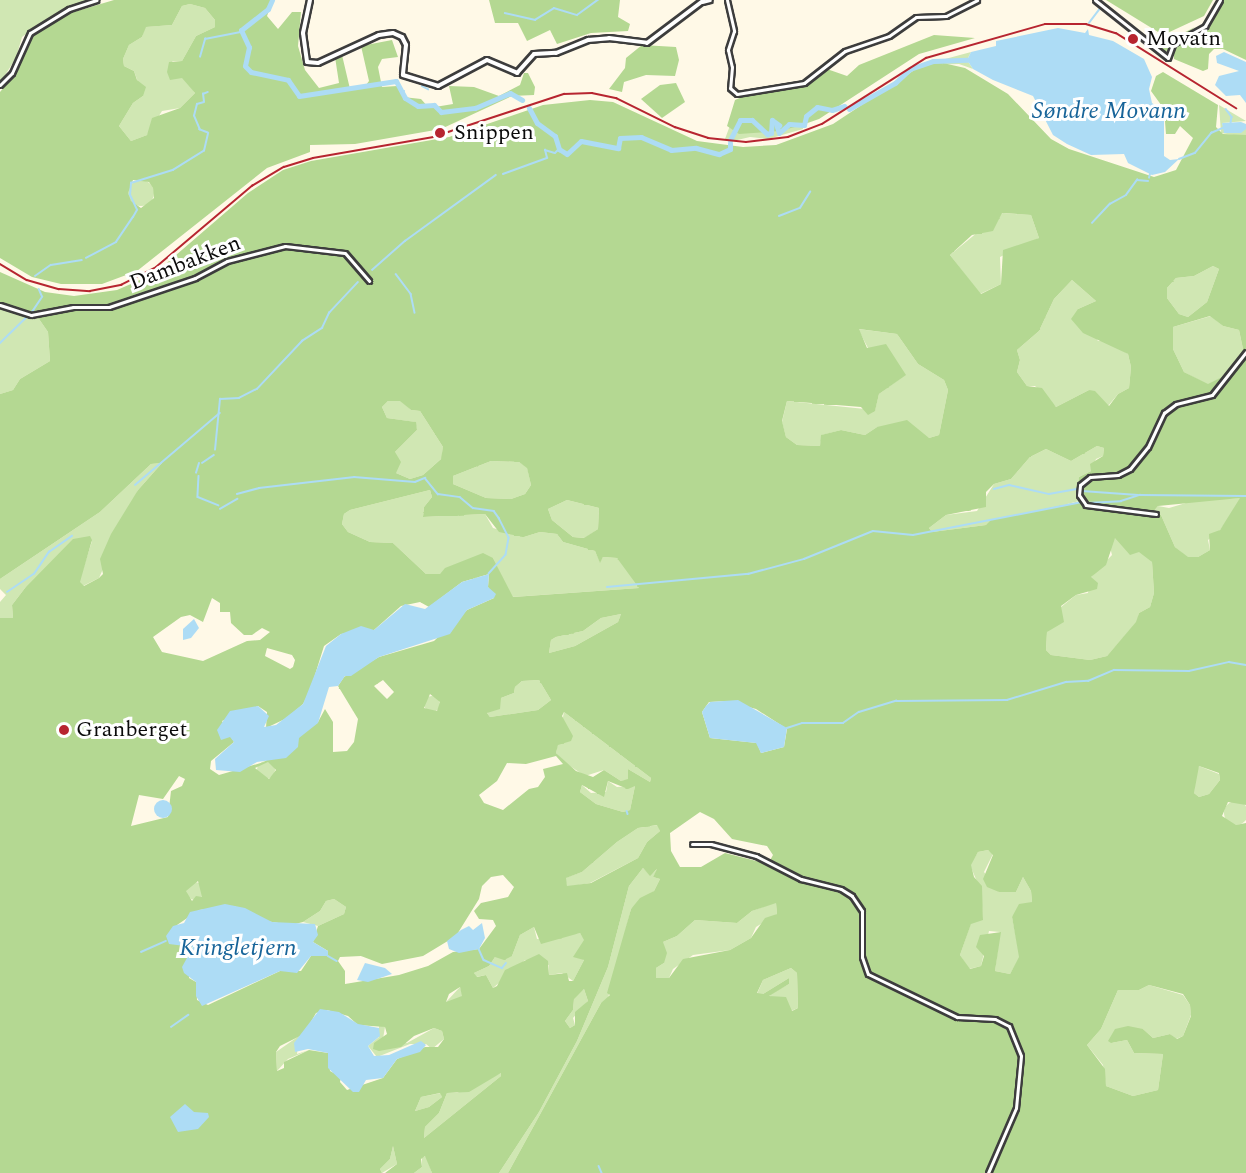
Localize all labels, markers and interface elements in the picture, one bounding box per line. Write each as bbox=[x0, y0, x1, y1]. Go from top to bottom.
place label: Movatn bbox=[1146, 26, 1221, 52]
marker: Movatn bbox=[1124, 30, 1142, 48]
water label: Søndre Movann bbox=[1032, 98, 1186, 126]
place label: Snippen bbox=[454, 120, 534, 146]
marker: Snippen bbox=[431, 124, 449, 142]
street label: Dambakken bbox=[126, 230, 244, 296]
place label: Granberget bbox=[76, 717, 187, 743]
marker: Granberget bbox=[57, 723, 71, 737]
water label: Kringletjern bbox=[179, 935, 297, 963]

